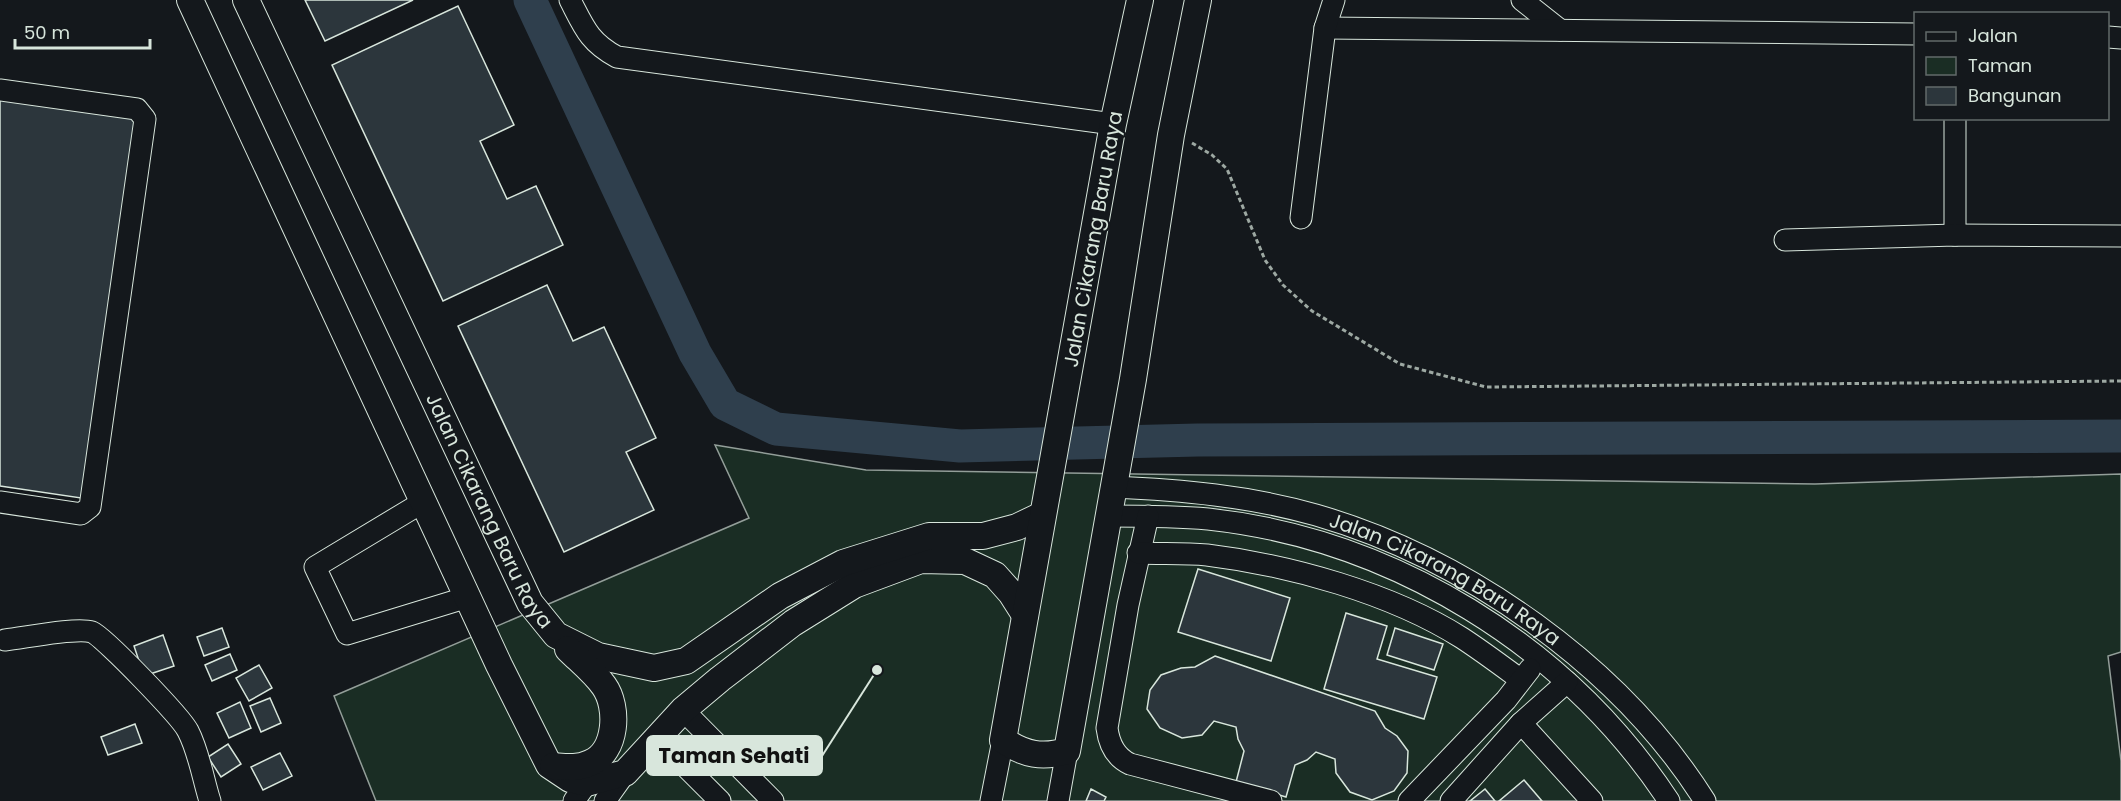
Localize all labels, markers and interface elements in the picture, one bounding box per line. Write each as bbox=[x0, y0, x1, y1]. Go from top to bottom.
scale bar bbox=[15, 12, 150, 50]
legend bbox=[1914, 12, 2109, 120]
text: 50 m bbox=[24, 20, 70, 45]
text: Jalan bbox=[1968, 23, 2018, 48]
text: Taman bbox=[1968, 53, 2032, 78]
text: Bangunan bbox=[1968, 83, 2062, 108]
street label: Jalan Cikarang Baru Raya bbox=[1057, 109, 1129, 369]
street label: Jalan Cikarang Baru Raya bbox=[419, 389, 559, 635]
street label: Jalan Cikarang Baru Raya bbox=[1326, 506, 1567, 652]
callout: Taman Sehati bbox=[647, 736, 822, 775]
text: Taman Sehati bbox=[659, 741, 809, 770]

